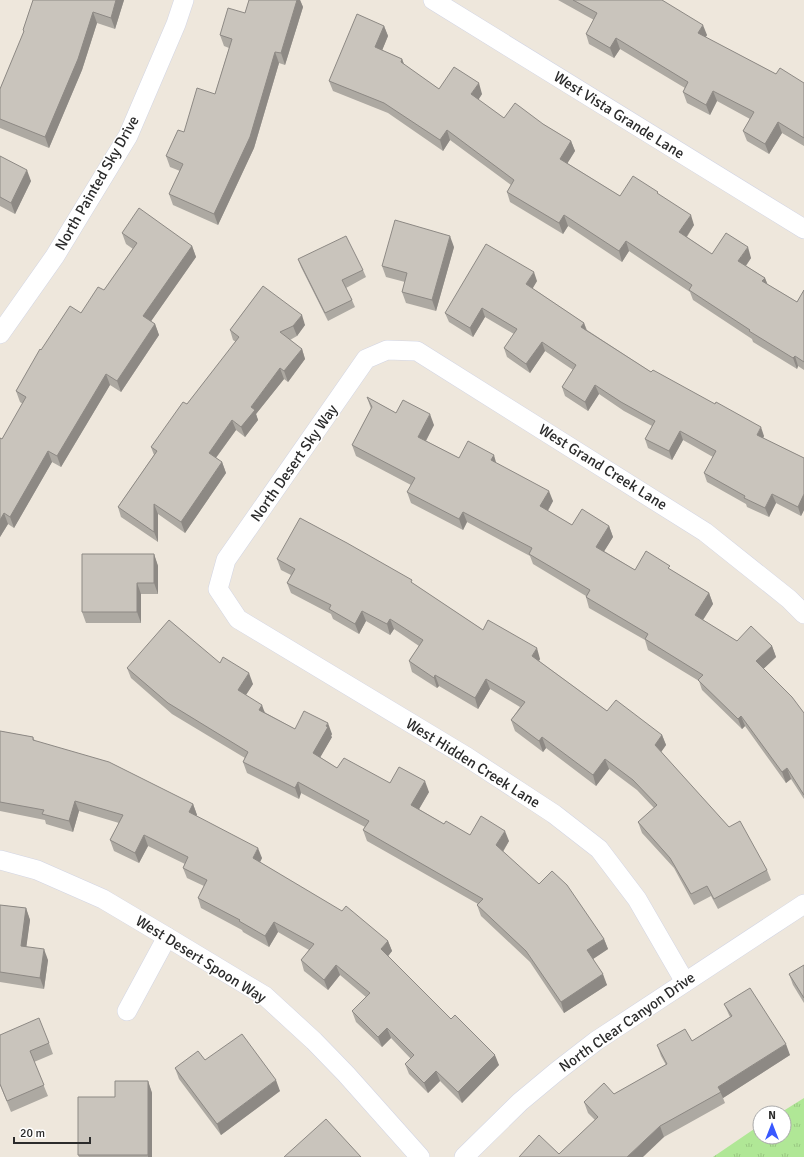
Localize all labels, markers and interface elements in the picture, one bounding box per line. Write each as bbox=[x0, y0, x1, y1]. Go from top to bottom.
street label: West Vista Grande Lane bbox=[550, 67, 688, 163]
street label: North Painted Sky Drive bbox=[51, 113, 143, 253]
street label: North Desert Sky Way bbox=[247, 401, 341, 525]
street label: West Grand Creek Lane bbox=[535, 420, 671, 514]
street label: West Hidden Creek Lane bbox=[403, 714, 543, 812]
street label: West Desert Spoon Way bbox=[132, 912, 270, 1006]
street label: North Clear Canyon Drive bbox=[556, 968, 698, 1076]
north arrow bbox=[752, 1105, 792, 1145]
text: N bbox=[768, 1109, 776, 1122]
scale bar bbox=[14, 1119, 90, 1145]
text: 20 m bbox=[20, 1126, 45, 1141]

